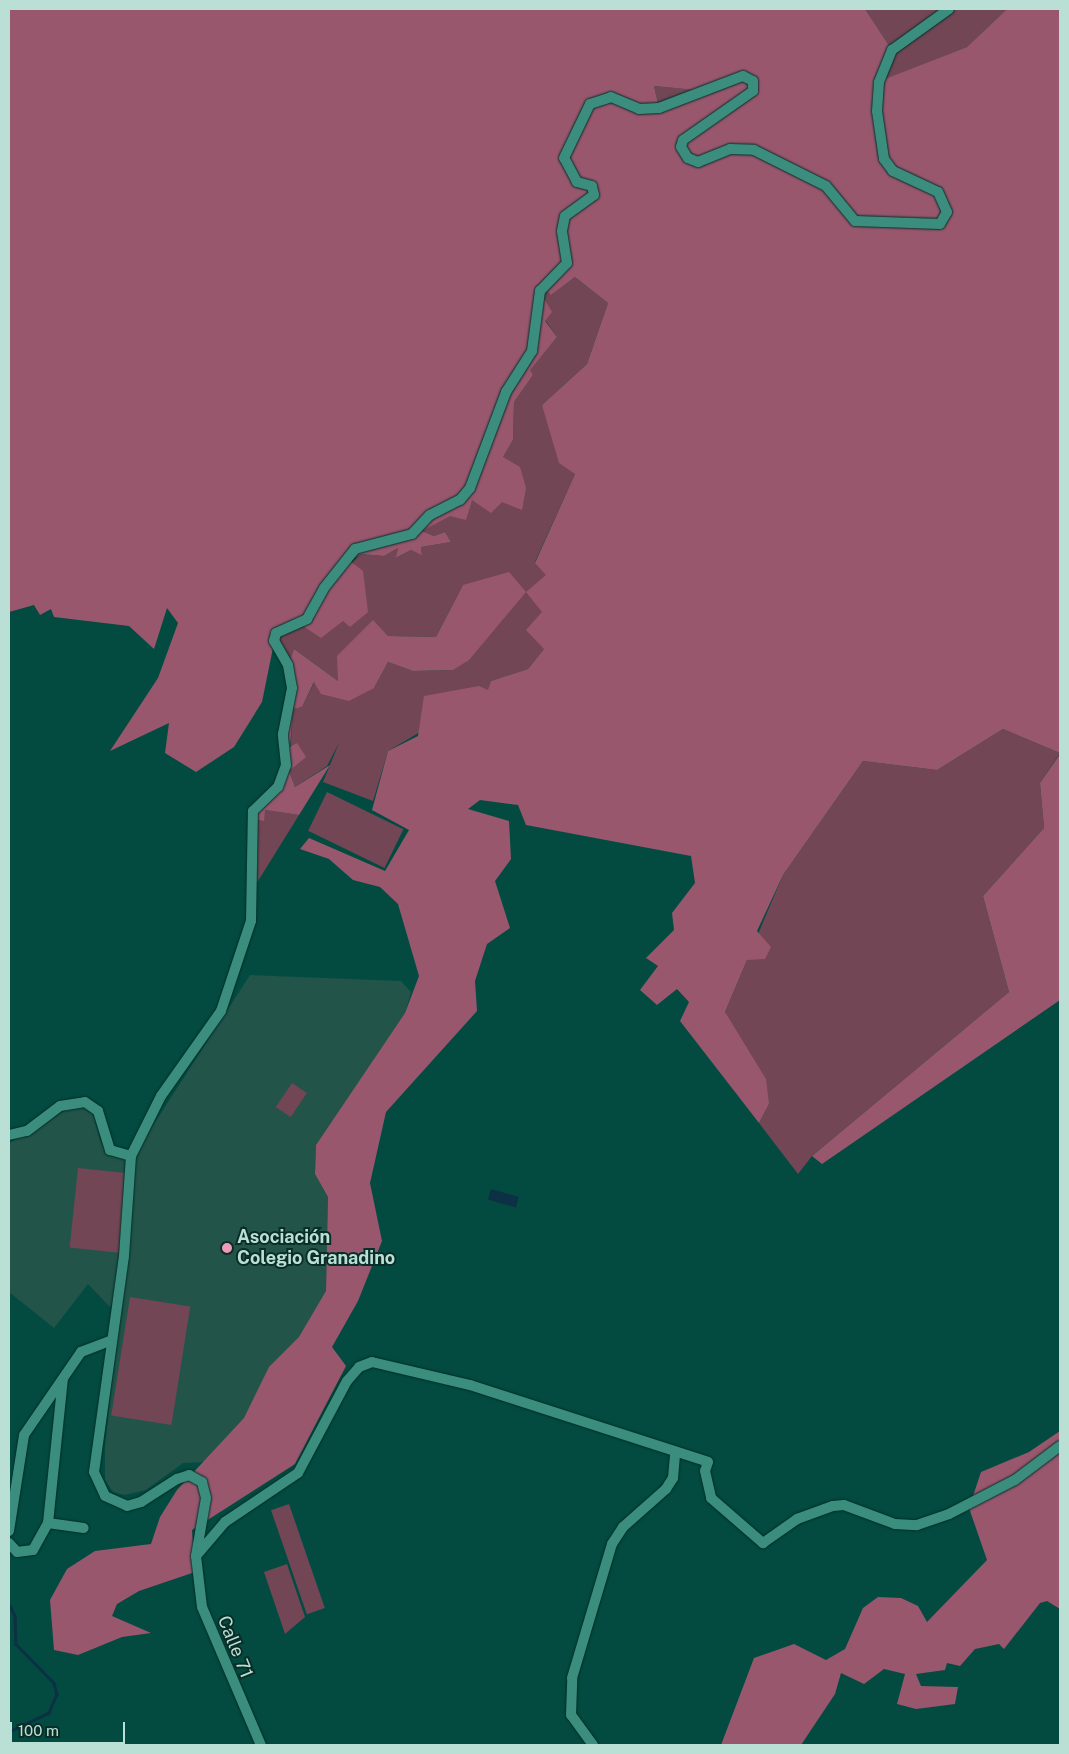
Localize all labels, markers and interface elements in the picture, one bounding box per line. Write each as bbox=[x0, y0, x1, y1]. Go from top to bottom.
place label: Asociación Colegio Granadino bbox=[237, 1227, 395, 1270]
marker: Asociación Colegio Granadino bbox=[221, 1242, 233, 1254]
street label: Calle 71 bbox=[213, 1613, 257, 1681]
scale bar bbox=[12, 1712, 128, 1744]
text: 100 m bbox=[18, 1722, 59, 1739]

